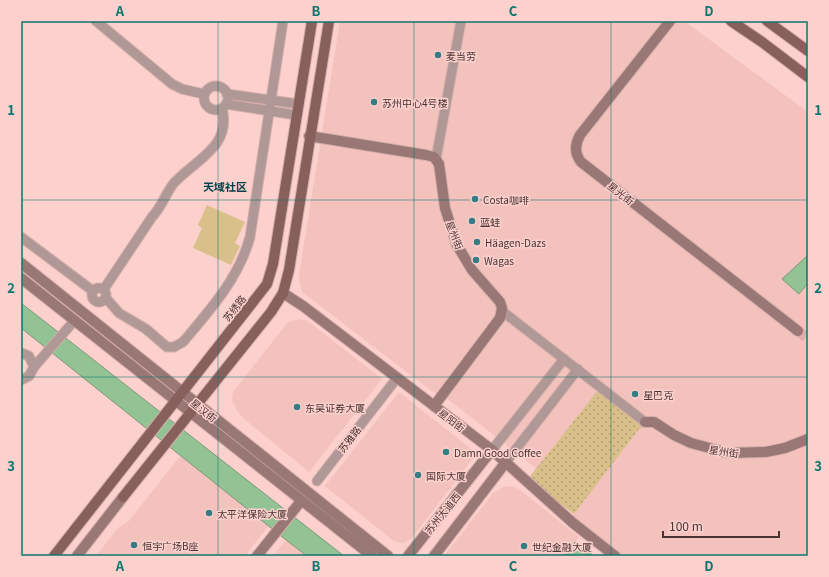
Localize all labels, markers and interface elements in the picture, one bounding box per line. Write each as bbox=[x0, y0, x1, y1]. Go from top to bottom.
text: A bbox=[115, 1, 125, 20]
text: B bbox=[312, 1, 321, 20]
text: C bbox=[509, 1, 518, 20]
text: D bbox=[704, 1, 714, 20]
place label: 麦当劳 bbox=[446, 48, 476, 63]
marker: 麦当劳 bbox=[433, 50, 443, 60]
place label: 苏州中心4号楼 bbox=[382, 95, 448, 110]
marker: 苏州中心4号楼 bbox=[369, 97, 379, 107]
text: 1 bbox=[7, 100, 15, 119]
text: 1 bbox=[814, 100, 822, 119]
district label: 天域社区 bbox=[203, 178, 247, 194]
street label: 星光街 bbox=[605, 178, 637, 208]
place label: Costa咖啡 bbox=[483, 192, 529, 207]
marker: Costa咖啡 bbox=[470, 194, 480, 204]
place label: 蓝蛙 bbox=[480, 214, 500, 229]
marker: 蓝蛙 bbox=[467, 216, 477, 226]
street label: 星州街 bbox=[442, 218, 468, 252]
place label: Häagen-Dazs bbox=[485, 235, 546, 250]
marker: Häagen-Dazs bbox=[472, 237, 482, 247]
place label: Wagas bbox=[484, 253, 514, 268]
marker: Wagas bbox=[471, 255, 481, 265]
text: 2 bbox=[7, 278, 15, 297]
text: 2 bbox=[814, 278, 822, 297]
street label: 苏绣路 bbox=[219, 292, 249, 324]
place label: 星巴克 bbox=[643, 387, 673, 402]
marker: 星巴克 bbox=[630, 389, 640, 399]
street label: 星汉街 bbox=[188, 395, 220, 425]
place label: 东吴证券大厦 bbox=[305, 400, 365, 415]
marker: 东吴证券大厦 bbox=[292, 402, 302, 412]
street label: 星阳街 bbox=[436, 405, 468, 435]
street label: 苏雅路 bbox=[334, 423, 364, 455]
street label: 星州街 bbox=[708, 441, 740, 461]
place label: Damn Good Coffee bbox=[454, 445, 542, 460]
marker: Damn Good Coffee bbox=[441, 447, 451, 457]
text: 3 bbox=[7, 456, 15, 475]
text: 3 bbox=[814, 456, 822, 475]
place label: 国际大厦 bbox=[426, 468, 466, 483]
marker: 国际大厦 bbox=[413, 470, 423, 480]
street label: 苏州大道西 bbox=[420, 489, 464, 537]
place label: 太平洋保险大厦 bbox=[217, 506, 287, 521]
marker: 太平洋保险大厦 bbox=[204, 508, 214, 518]
scale bar bbox=[663, 513, 779, 539]
text: 100 m bbox=[669, 517, 703, 534]
place label: 恒宇广场B座 bbox=[142, 538, 199, 553]
place label: 世纪金融大厦 bbox=[532, 539, 592, 554]
marker: 恒宇广场B座 bbox=[129, 540, 139, 550]
marker: 世纪金融大厦 bbox=[519, 541, 529, 551]
text: A bbox=[115, 556, 125, 575]
text: B bbox=[312, 556, 321, 575]
text: C bbox=[509, 556, 518, 575]
text: D bbox=[704, 556, 714, 575]

